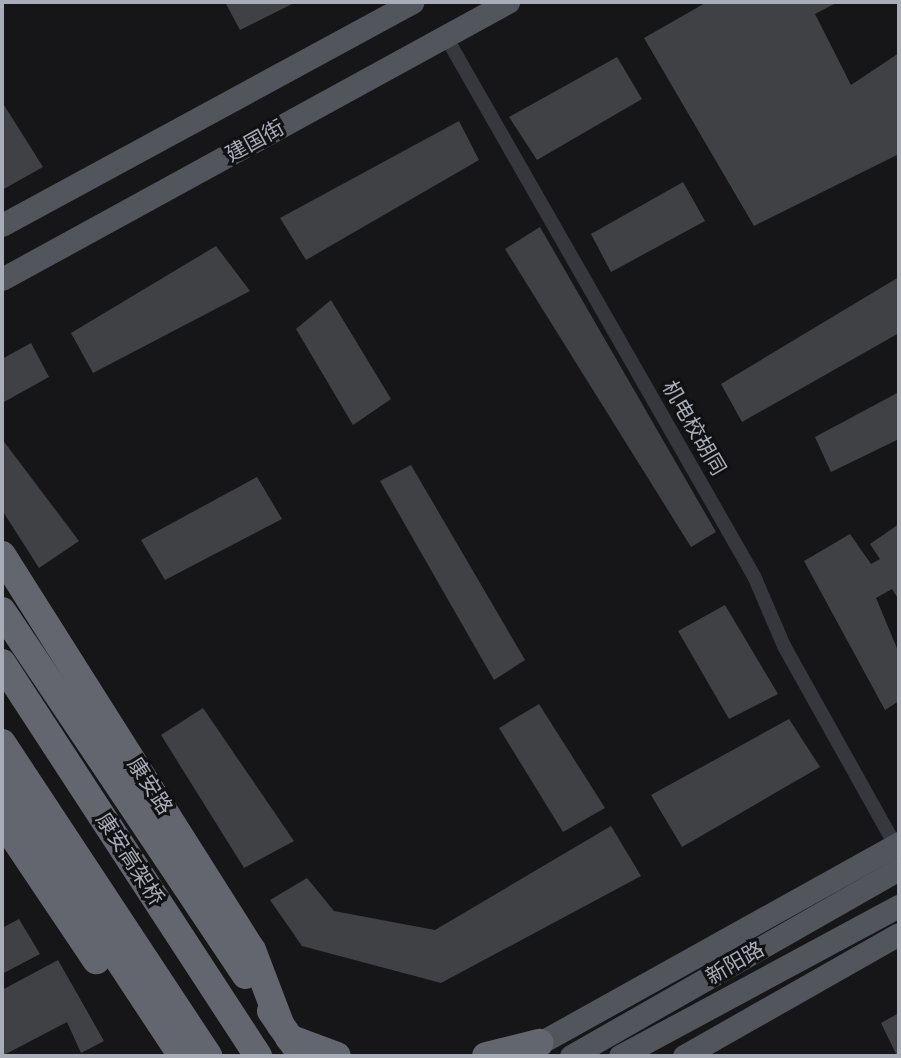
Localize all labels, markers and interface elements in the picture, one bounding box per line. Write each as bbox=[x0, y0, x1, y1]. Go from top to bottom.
street label: 建国街 bbox=[221, 115, 289, 167]
street label: 机电校胡同 bbox=[657, 376, 731, 480]
street label: 康安路 bbox=[122, 753, 178, 819]
street label: 康安高架桥 bbox=[91, 808, 169, 910]
street label: 新阳路 bbox=[701, 936, 769, 990]

